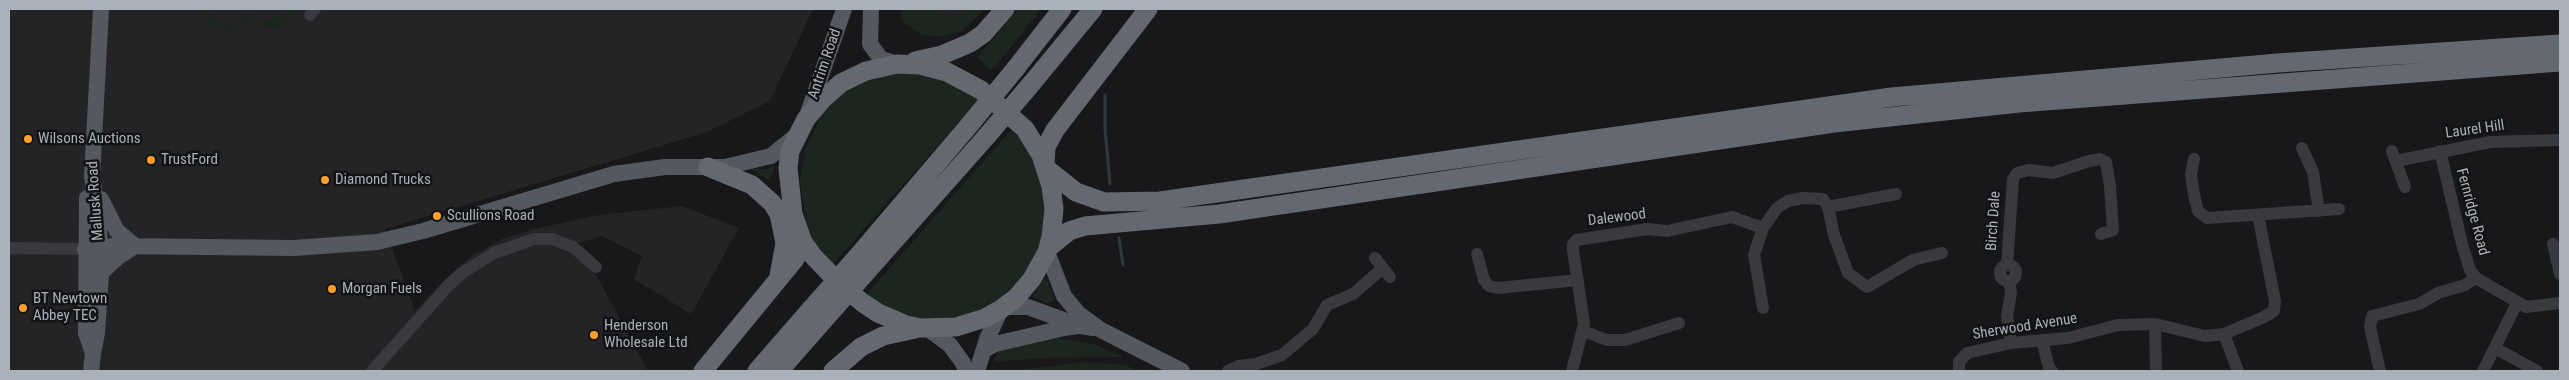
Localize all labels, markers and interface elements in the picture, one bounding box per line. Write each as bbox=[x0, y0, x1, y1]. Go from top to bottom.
street label: Antrim Road bbox=[805, 26, 845, 102]
street label: Laurel Hill bbox=[2444, 117, 2506, 143]
place label: Wilsons Auctions bbox=[38, 130, 140, 148]
marker: Wilsons Auctions bbox=[22, 133, 34, 145]
place label: TrustFord bbox=[161, 151, 218, 169]
marker: TrustFord bbox=[145, 154, 157, 166]
street label: Mallusk Road bbox=[84, 161, 108, 241]
street label: Fernridge Road bbox=[2452, 167, 2492, 257]
place label: Diamond Trucks bbox=[335, 171, 431, 189]
marker: Diamond Trucks bbox=[319, 174, 331, 186]
street label: Birch Dale bbox=[1983, 190, 2005, 252]
street label: Dalewood bbox=[1587, 206, 1647, 230]
place label: Scullions Road bbox=[447, 207, 534, 225]
marker: Scullions Road bbox=[431, 210, 443, 222]
place label: Morgan Fuels bbox=[342, 280, 422, 298]
marker: Morgan Fuels bbox=[326, 283, 338, 295]
place label: BT Newtown Abbey TEC bbox=[33, 290, 107, 325]
marker: BT Newtown Abbey TEC bbox=[17, 302, 29, 314]
street label: Sherwood Avenue bbox=[1971, 310, 2079, 344]
place label: Henderson Wholesale Ltd bbox=[604, 317, 688, 352]
marker: Henderson Wholesale Ltd bbox=[588, 329, 600, 341]

